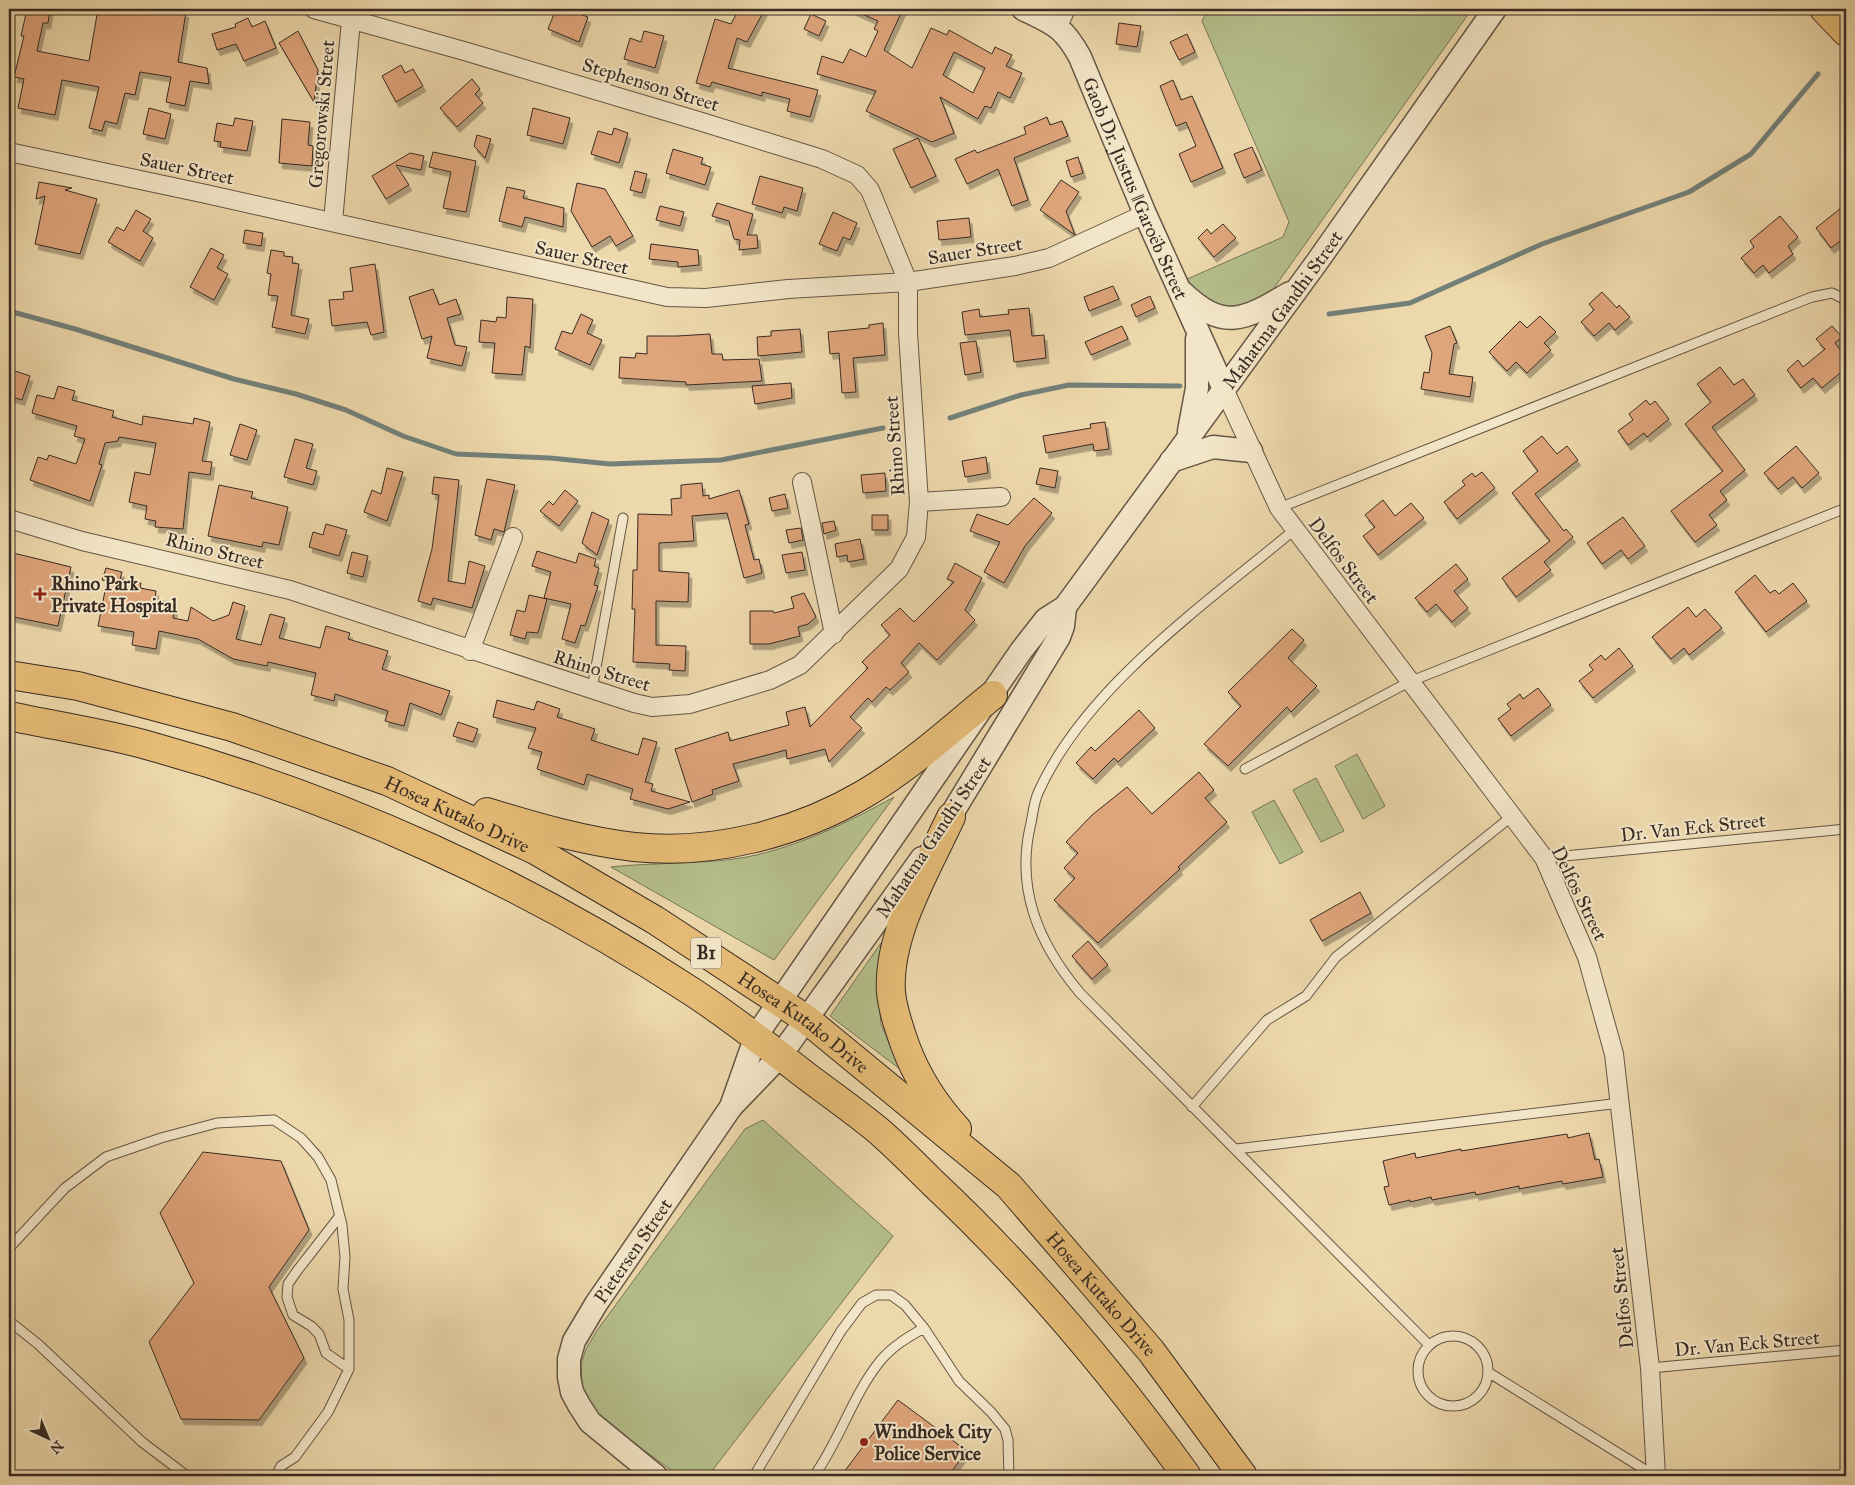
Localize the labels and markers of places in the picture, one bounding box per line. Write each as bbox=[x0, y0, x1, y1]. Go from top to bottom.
place label: Rhino Park Private Hospital bbox=[51, 572, 178, 618]
marker: Rhino Park Private Hospital bbox=[33, 587, 47, 601]
place label: Windhoek City Police Service bbox=[874, 1420, 993, 1465]
marker: Windhoek City Police Service bbox=[858, 1436, 870, 1448]

